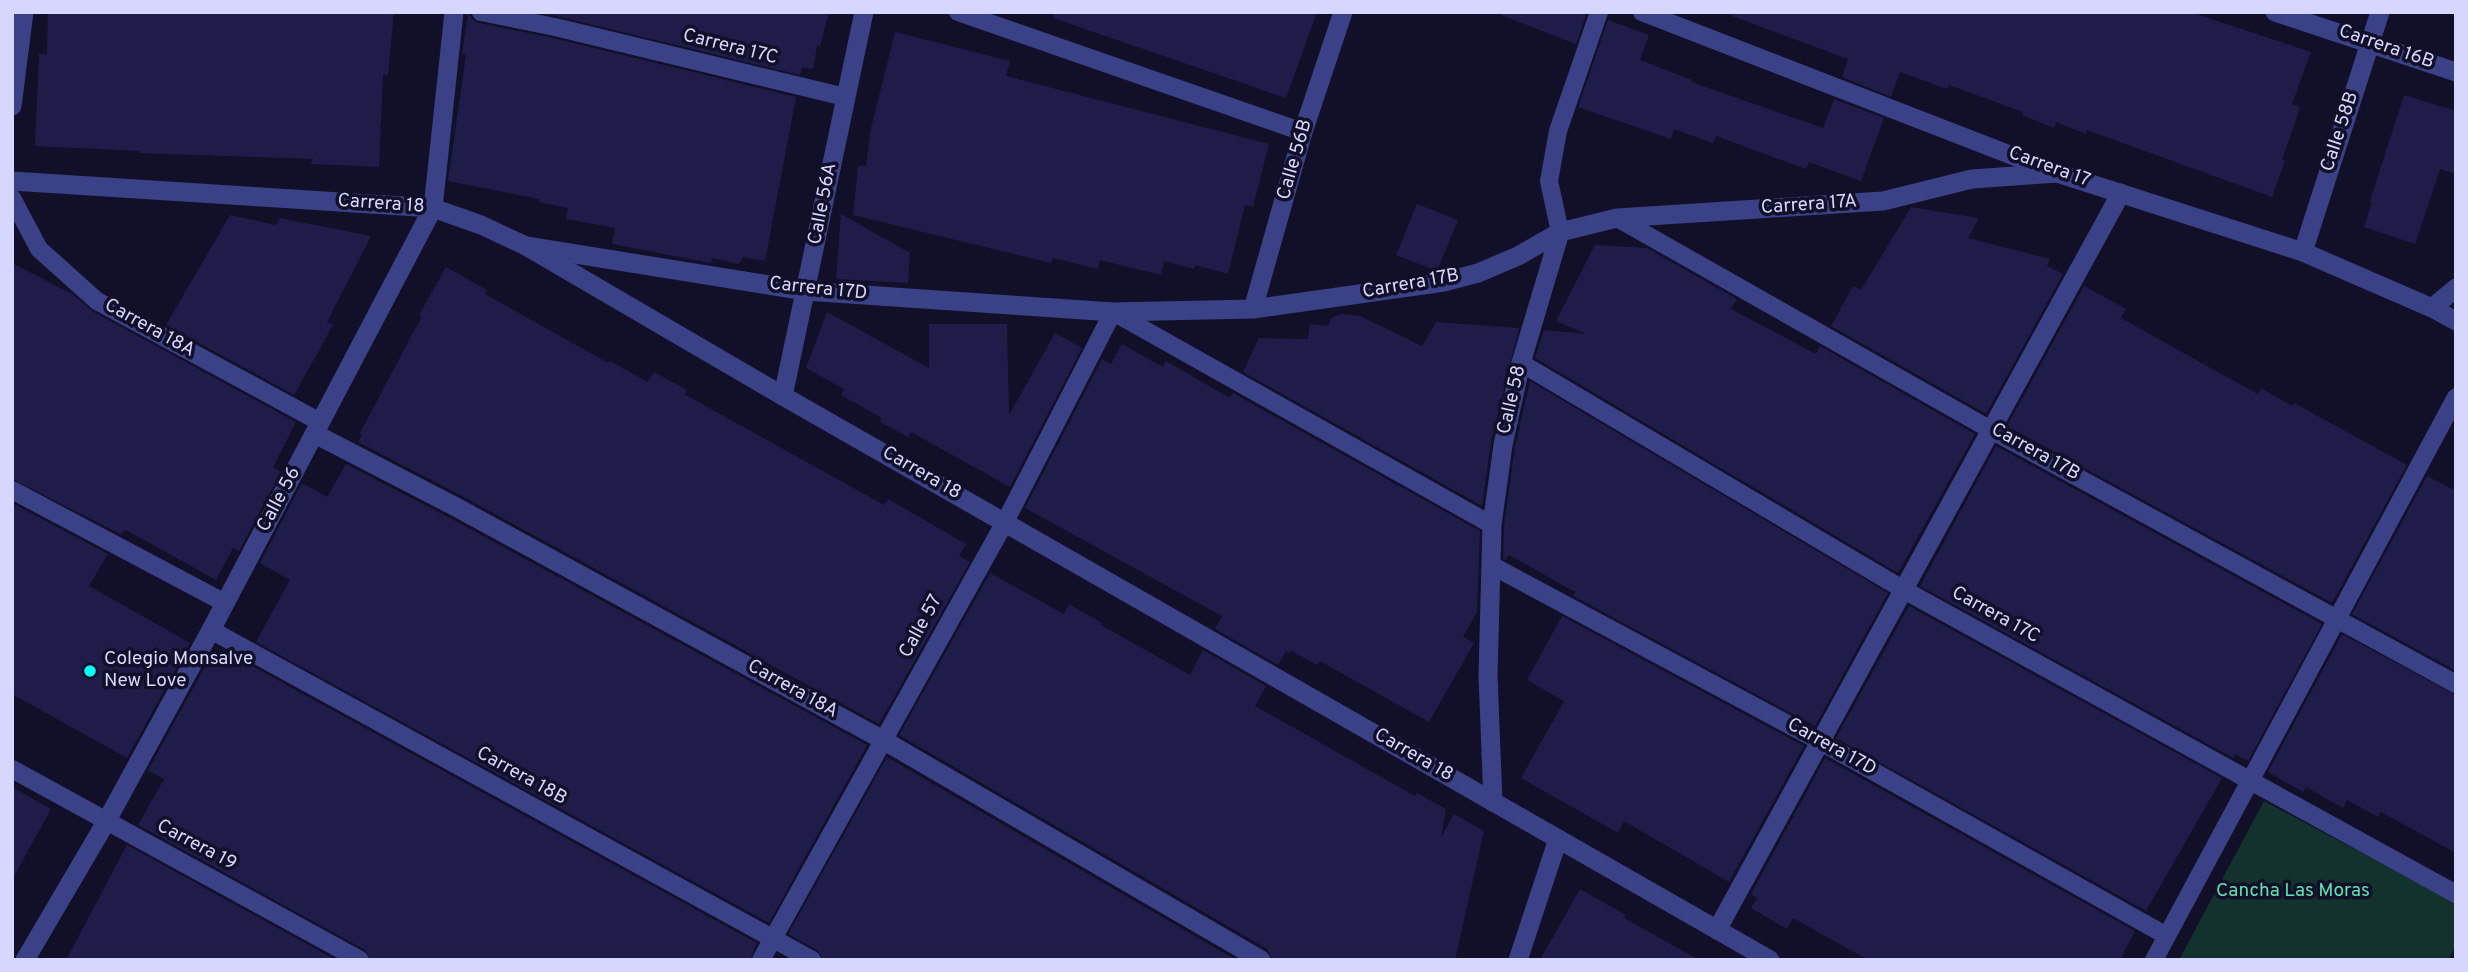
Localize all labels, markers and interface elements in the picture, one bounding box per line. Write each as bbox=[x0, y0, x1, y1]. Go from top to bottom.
street label: Carrera 16B bbox=[2335, 21, 2437, 75]
street label: Carrera 17C bbox=[680, 25, 780, 71]
street label: Calle 58B bbox=[2317, 89, 2365, 175]
street label: Calle 56B bbox=[1274, 117, 1318, 203]
street label: Carrera 17 bbox=[2005, 143, 2093, 193]
street label: Calle 56A bbox=[805, 161, 843, 247]
street label: Carrera 18 bbox=[337, 191, 425, 219]
street label: Carrera 17A bbox=[1760, 191, 1858, 221]
street label: Carrera 17B bbox=[1361, 265, 1461, 305]
street label: Carrera 17D bbox=[768, 274, 868, 306]
street label: Carrera 18A bbox=[100, 295, 198, 363]
street label: Calle 58 bbox=[1494, 363, 1532, 437]
street label: Carrera 17B bbox=[1987, 419, 2083, 487]
street label: Carrera 18 bbox=[877, 442, 965, 506]
street label: Calle 56 bbox=[253, 464, 307, 536]
street label: Carrera 17C bbox=[1947, 582, 2043, 650]
street label: Calle 57 bbox=[895, 592, 949, 662]
place label: Colegio Monsalve New Love bbox=[104, 649, 253, 693]
street label: Carrera 18A bbox=[743, 656, 841, 724]
marker: Colegio Monsalve New Love bbox=[82, 663, 98, 679]
street label: Carrera 17D bbox=[1782, 714, 1880, 782]
street label: Carrera 18 bbox=[1369, 724, 1457, 788]
street label: Carrera 18B bbox=[472, 743, 570, 811]
street label: Carrera 19 bbox=[152, 815, 240, 877]
park label: Cancha Las Moras bbox=[2216, 881, 2370, 903]

